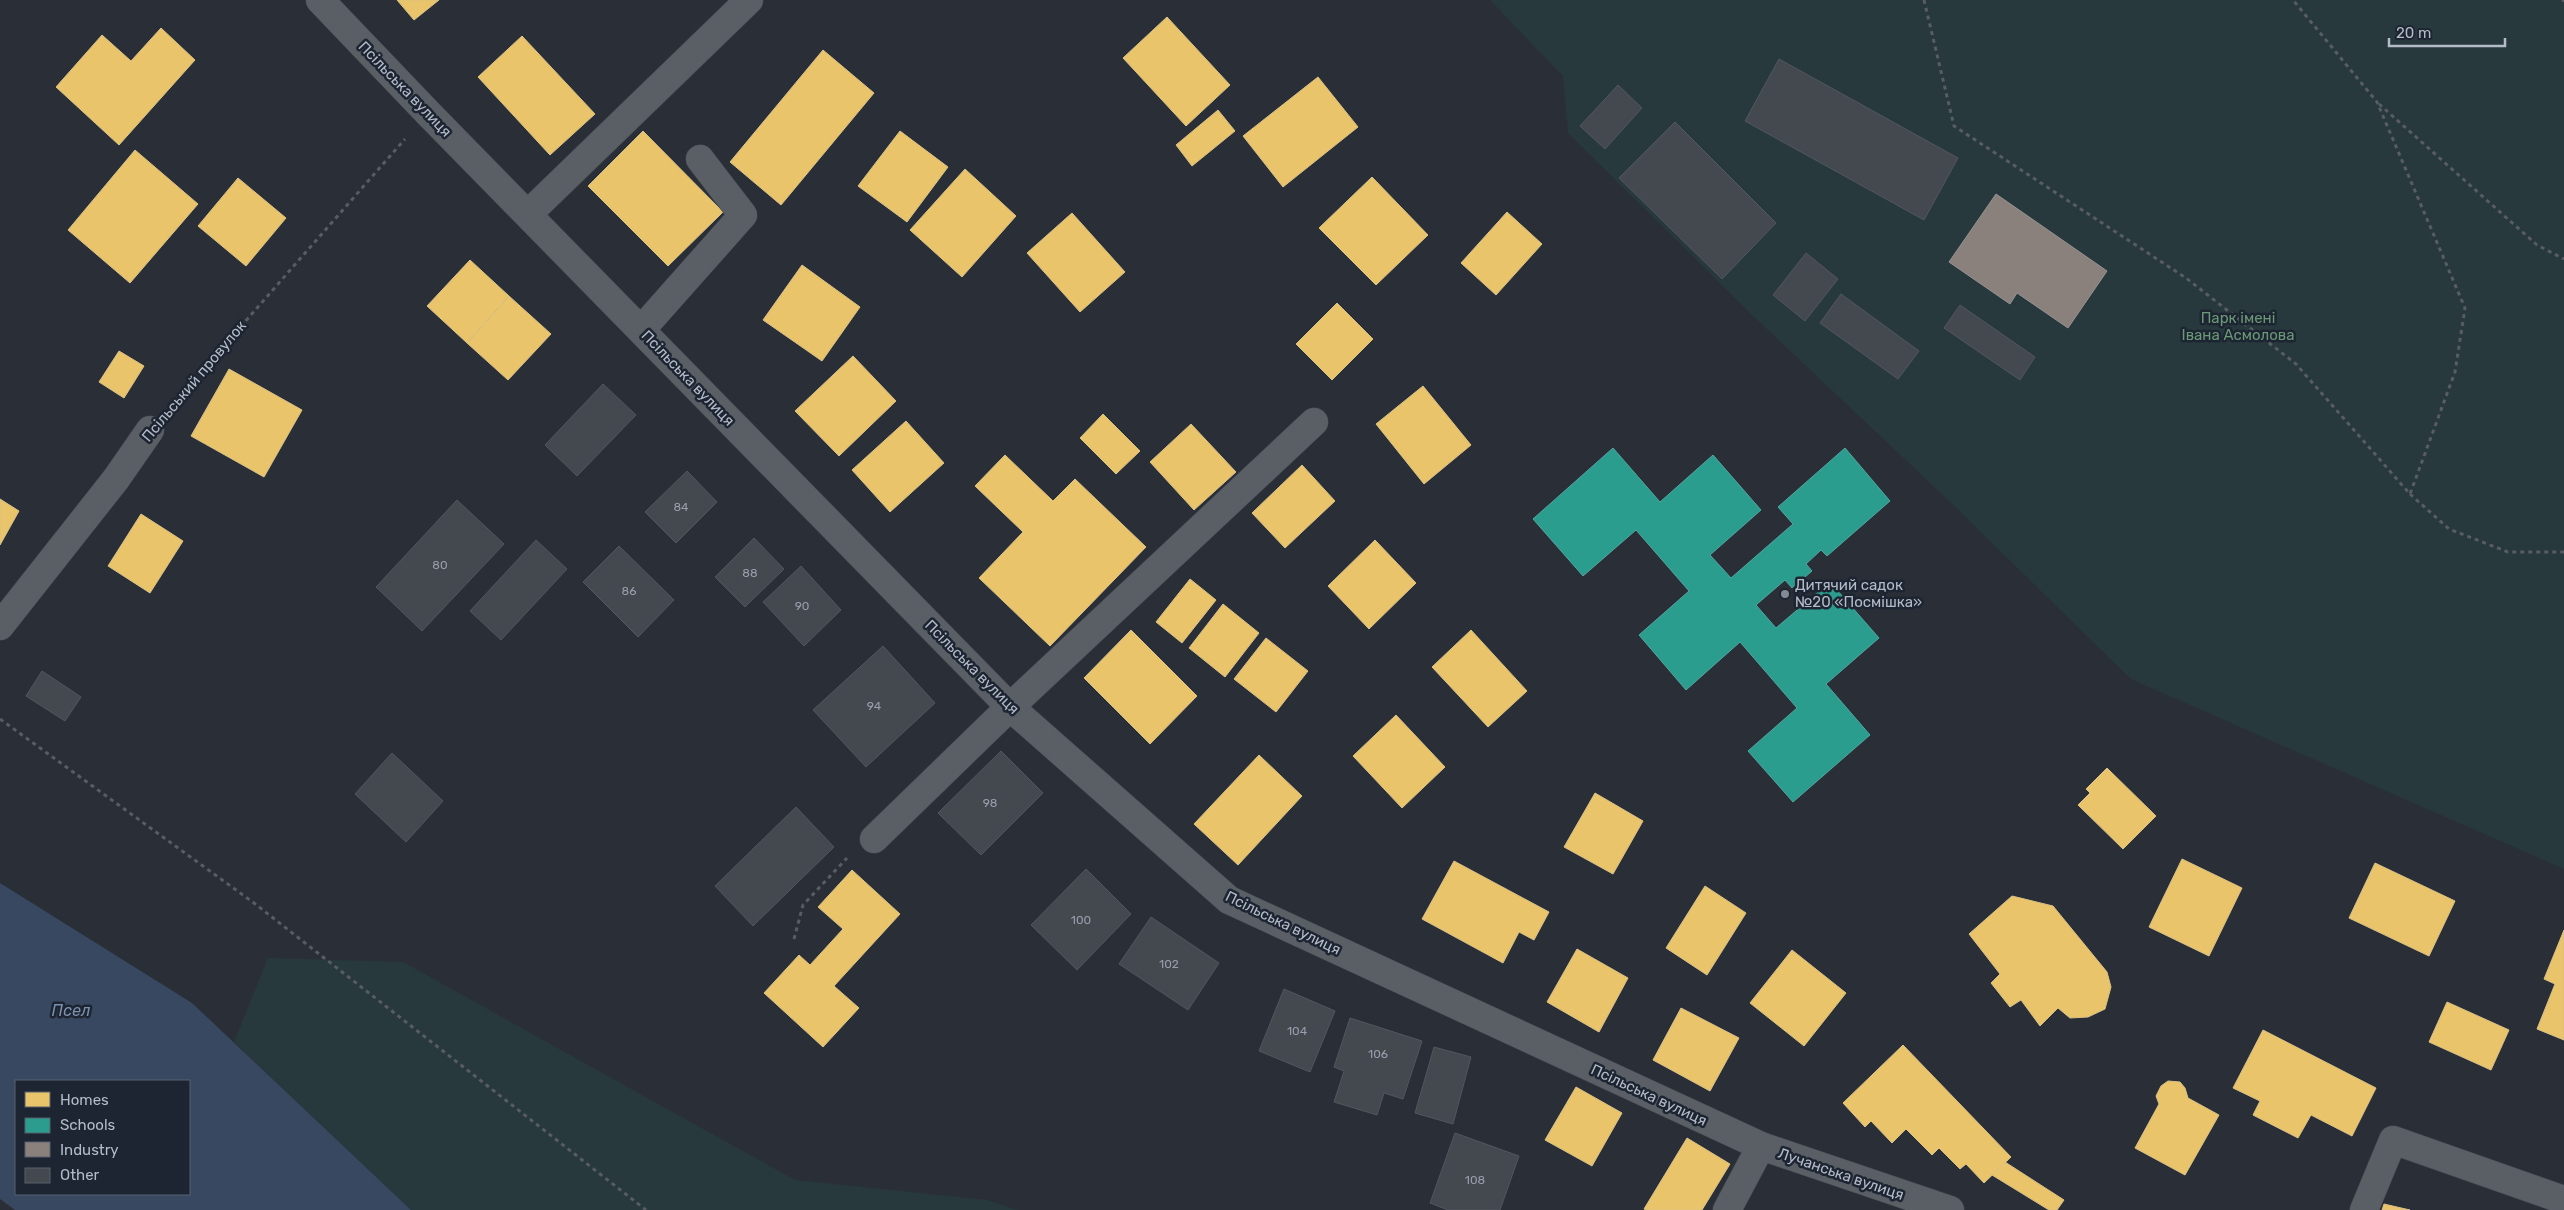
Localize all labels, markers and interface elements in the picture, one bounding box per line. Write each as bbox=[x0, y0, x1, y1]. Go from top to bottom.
scale bar bbox=[2389, 15, 2505, 47]
text: 20 m bbox=[2396, 24, 2431, 42]
street label: Псільська вулиця bbox=[355, 37, 455, 141]
park label: Парк імені Івана Асмолова bbox=[2182, 309, 2294, 344]
street label: Псільський провулок bbox=[138, 317, 250, 445]
street label: Псільська вулиця bbox=[638, 326, 738, 430]
house number: 84 bbox=[673, 500, 689, 514]
house number: 80 bbox=[432, 558, 448, 572]
house number: 88 bbox=[742, 566, 758, 580]
place label: Дитячий садок №20 «Посмішка» bbox=[1795, 576, 1922, 611]
house number: 86 bbox=[622, 584, 636, 598]
marker: Дитячий садок №20 «Посмішка» bbox=[1779, 588, 1791, 600]
house number: 90 bbox=[795, 599, 809, 613]
street label: Псільська вулиця bbox=[921, 616, 1023, 718]
house number: 94 bbox=[867, 699, 882, 713]
house number: 98 bbox=[983, 796, 997, 810]
street label: Псільська вулиця bbox=[1222, 887, 1344, 959]
house number: 100 bbox=[1071, 913, 1091, 927]
house number: 102 bbox=[1159, 957, 1179, 971]
water label: Псел bbox=[52, 1001, 90, 1020]
house number: 104 bbox=[1287, 1024, 1308, 1038]
house number: 106 bbox=[1368, 1047, 1388, 1061]
street label: Псільська вулиця bbox=[1588, 1060, 1710, 1130]
legend bbox=[15, 1080, 190, 1195]
text: Homes bbox=[60, 1091, 109, 1109]
text: Schools bbox=[60, 1116, 116, 1134]
text: Industry bbox=[60, 1141, 119, 1159]
street label: Лучанська вулиця bbox=[1776, 1144, 1906, 1204]
text: Other bbox=[60, 1166, 100, 1184]
house number: 108 bbox=[1465, 1173, 1485, 1187]

